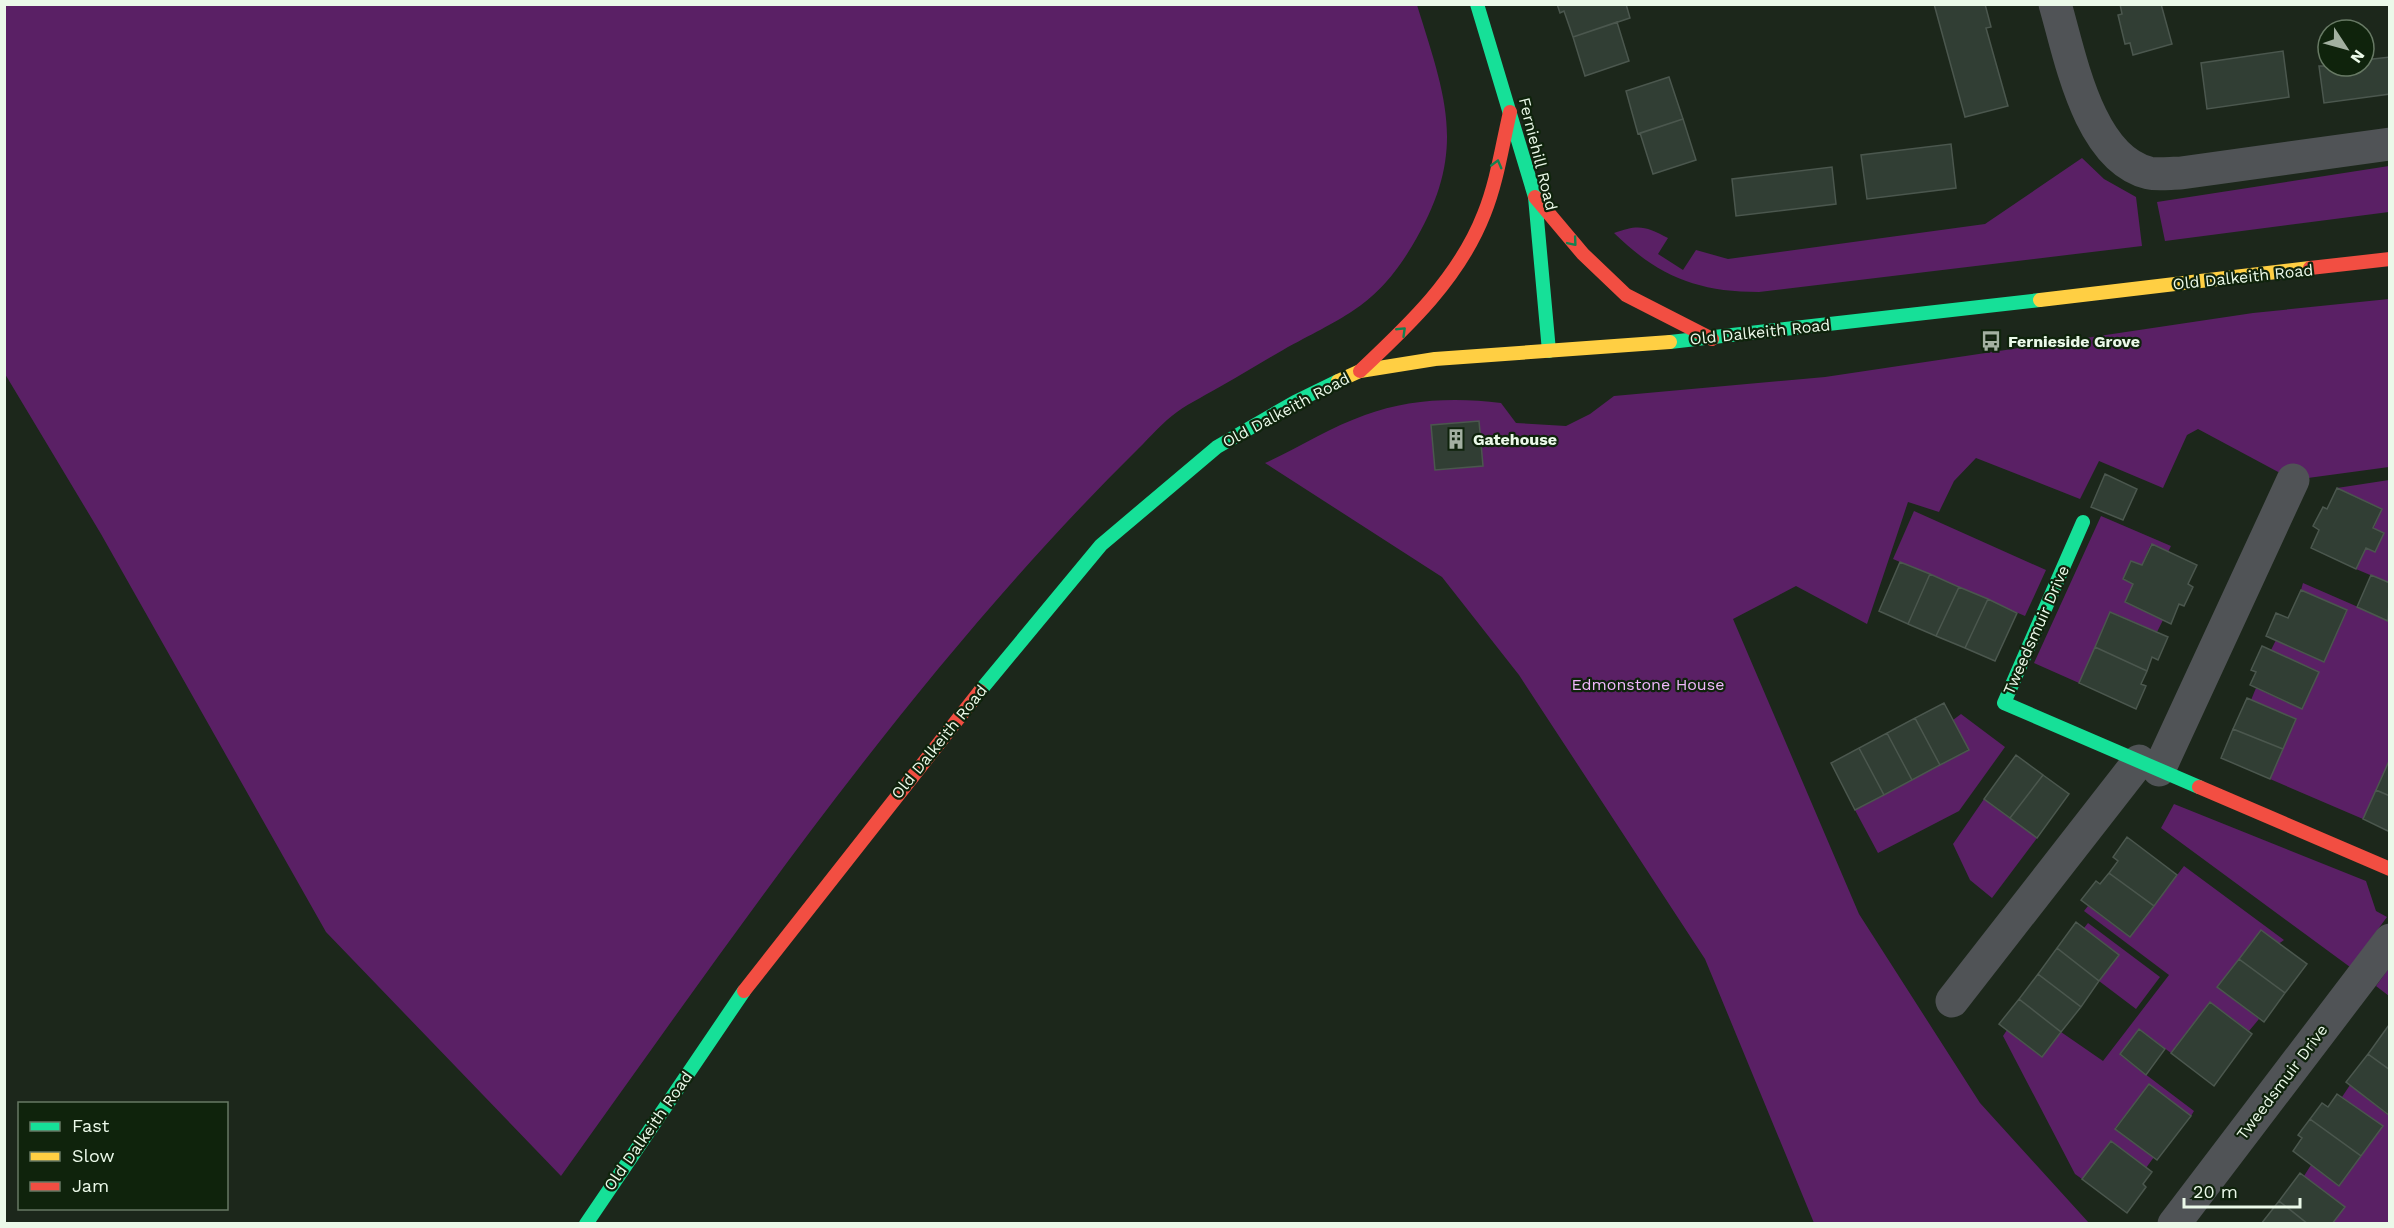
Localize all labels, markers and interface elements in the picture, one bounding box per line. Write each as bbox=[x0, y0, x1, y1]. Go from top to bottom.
north arrow bbox=[2316, 18, 2376, 78]
text: N bbox=[2347, 46, 2369, 67]
street label: Ferniehill Road bbox=[1515, 95, 1561, 213]
one-way arrow bbox=[1489, 159, 1502, 169]
one-way arrow bbox=[1566, 235, 1577, 246]
street label: Old Dalkeith Road bbox=[2172, 260, 2314, 294]
street label: Old Dalkeith Road bbox=[1689, 315, 1831, 349]
one-way arrow bbox=[1395, 327, 1406, 338]
bus stop icon: Fernieside Grove bbox=[1979, 329, 2003, 353]
place label: Fernieside Grove bbox=[2008, 332, 2140, 351]
street label: Old Dalkeith Road bbox=[1219, 368, 1353, 452]
building icon: Gatehouse bbox=[1444, 427, 1468, 451]
place label: Gatehouse bbox=[1473, 430, 1557, 449]
street label: Tweedsmuir Drive bbox=[1999, 562, 2073, 698]
park label: Edmonstone House bbox=[1572, 675, 1724, 694]
street label: Old Dalkeith Road bbox=[887, 681, 991, 803]
street label: Tweedsmuir Drive bbox=[2232, 1021, 2332, 1143]
street label: Old Dalkeith Road bbox=[600, 1068, 696, 1194]
legend bbox=[18, 1102, 228, 1210]
text: Fast bbox=[72, 1115, 110, 1136]
text: Slow bbox=[72, 1145, 115, 1166]
scale bar bbox=[2184, 1171, 2300, 1209]
text: Jam bbox=[72, 1175, 109, 1196]
text: 20 m bbox=[2193, 1181, 2238, 1202]

